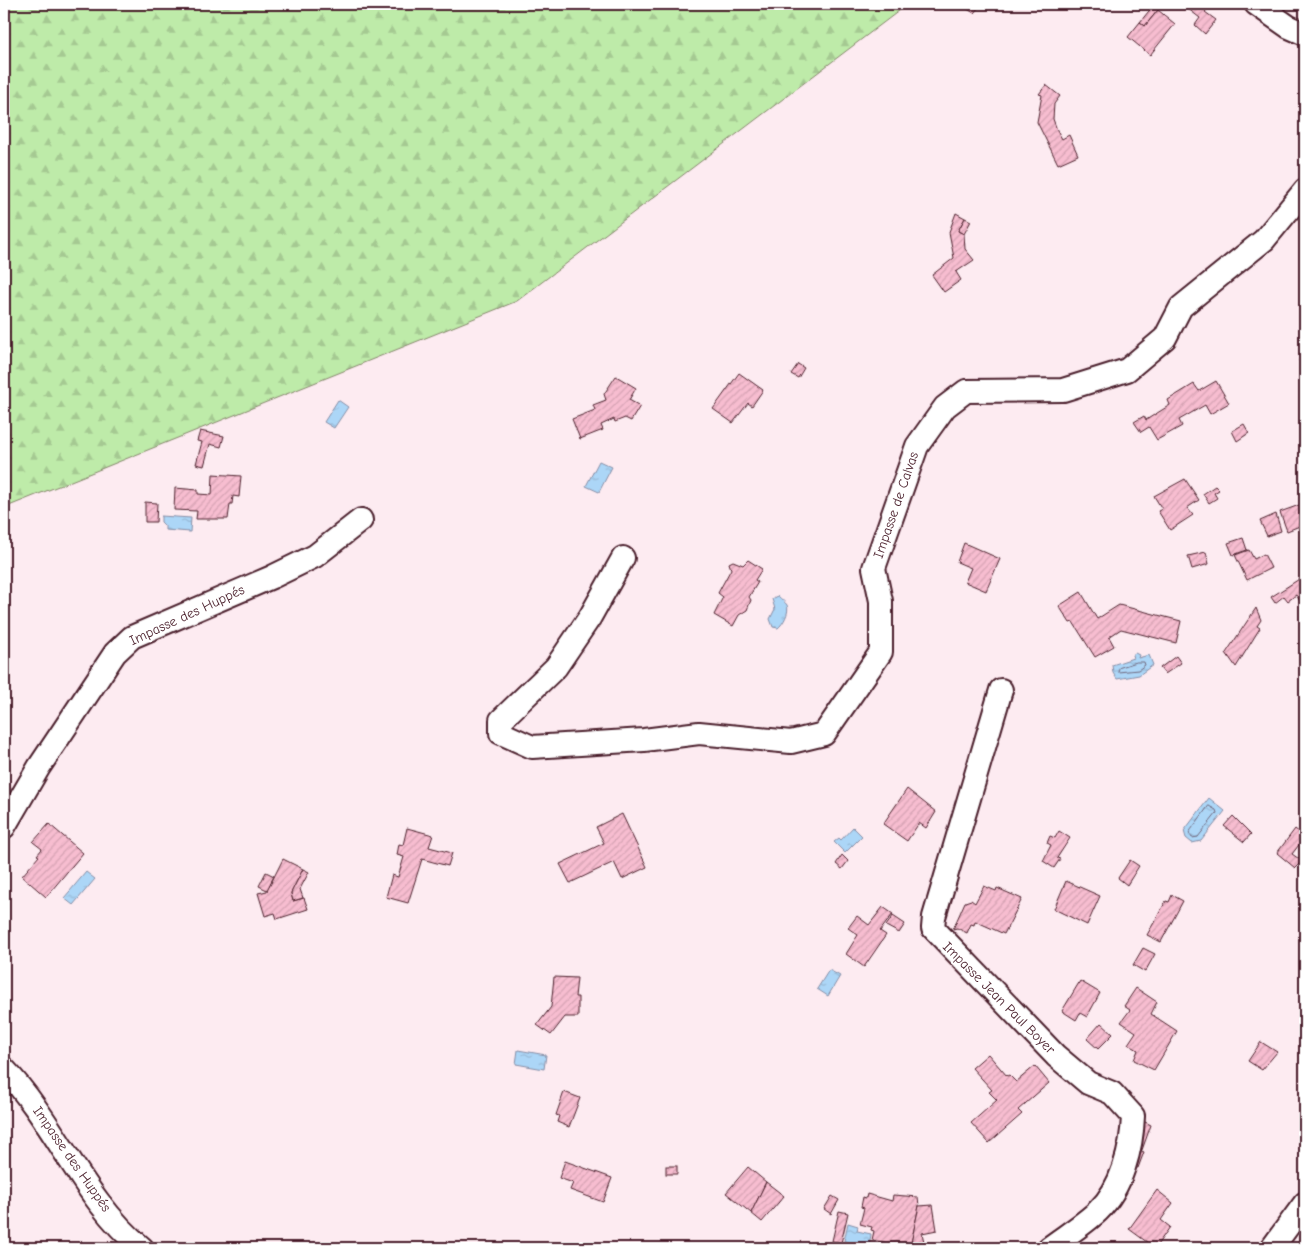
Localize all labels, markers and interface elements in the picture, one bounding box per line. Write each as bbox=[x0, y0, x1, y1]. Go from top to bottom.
street label: Impasse de Calvas bbox=[870, 449, 922, 561]
street label: Impasse des Huppés bbox=[127, 581, 247, 649]
street label: Impasse Jean Paul Boyer bbox=[939, 938, 1059, 1058]
street label: Impasse des Huppés bbox=[29, 1103, 115, 1215]

